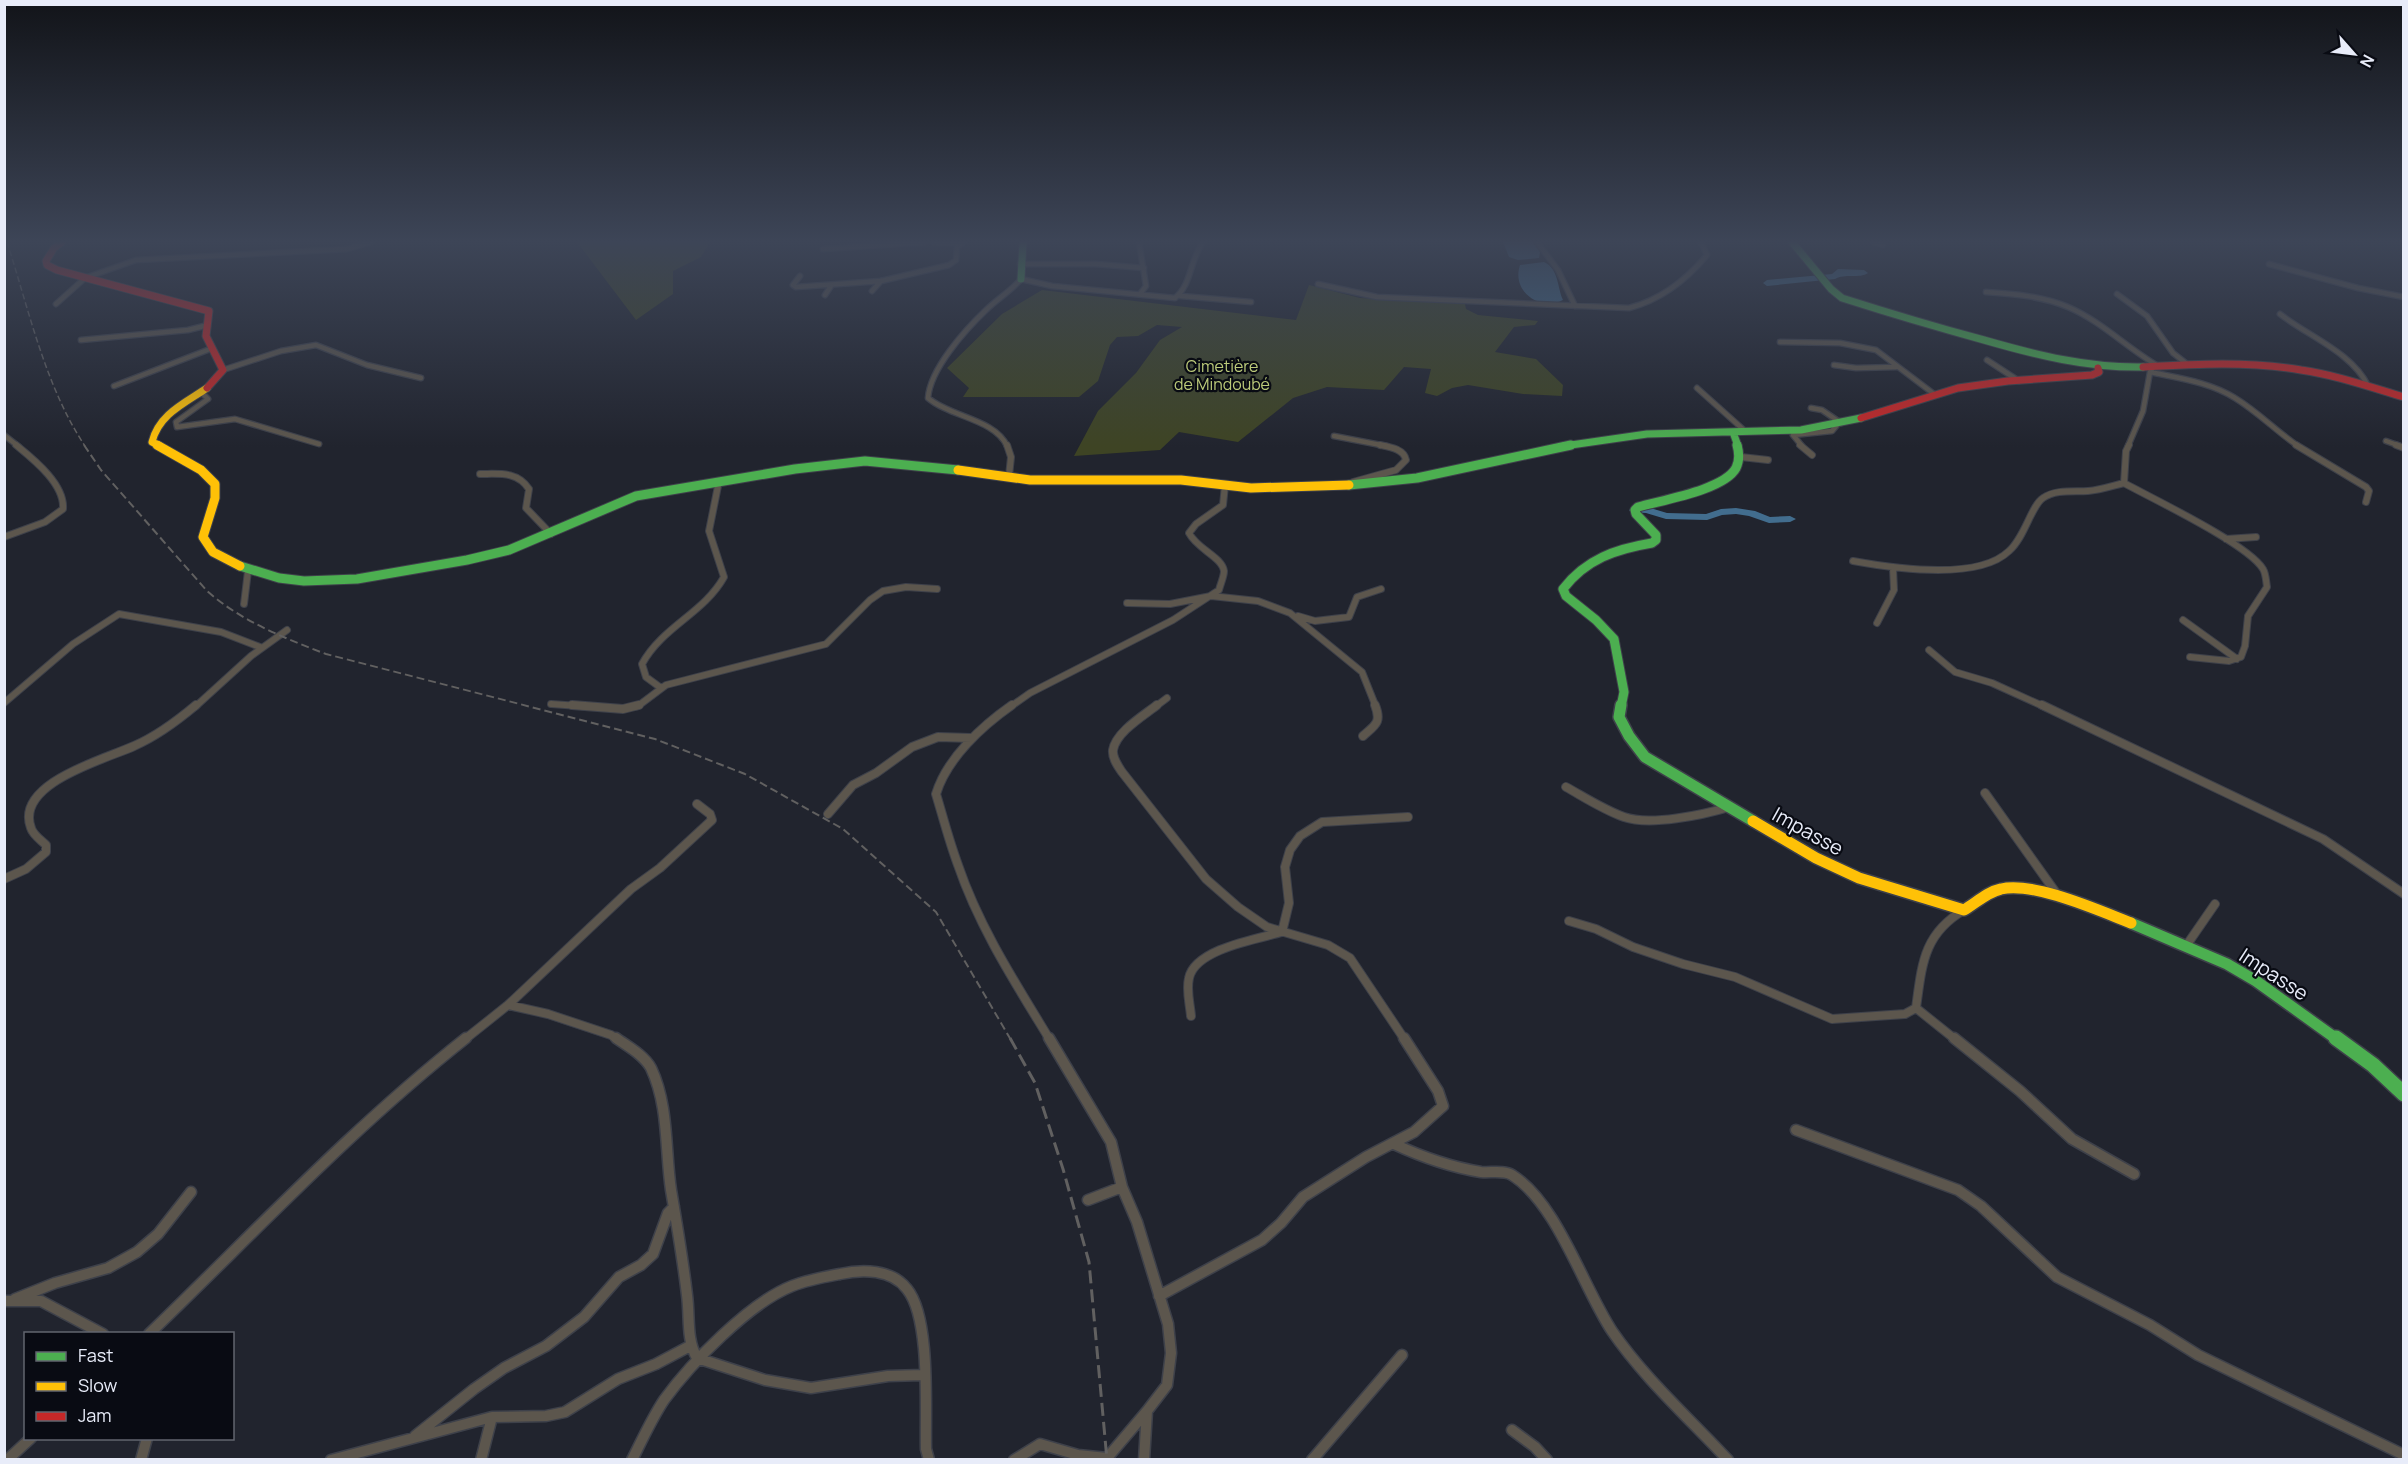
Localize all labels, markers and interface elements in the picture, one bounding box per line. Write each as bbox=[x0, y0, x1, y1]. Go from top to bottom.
north arrow bbox=[2324, 24, 2384, 84]
text: N bbox=[2355, 51, 2380, 71]
park label: Cimetière de Mindoubé bbox=[1174, 355, 1270, 395]
street label: Impasse bbox=[1768, 800, 1848, 862]
street label: Impasse bbox=[2234, 942, 2314, 1006]
legend bbox=[24, 1332, 234, 1440]
text: Fast bbox=[78, 1343, 113, 1367]
text: Slow bbox=[78, 1373, 118, 1397]
text: Jam bbox=[78, 1403, 112, 1427]

